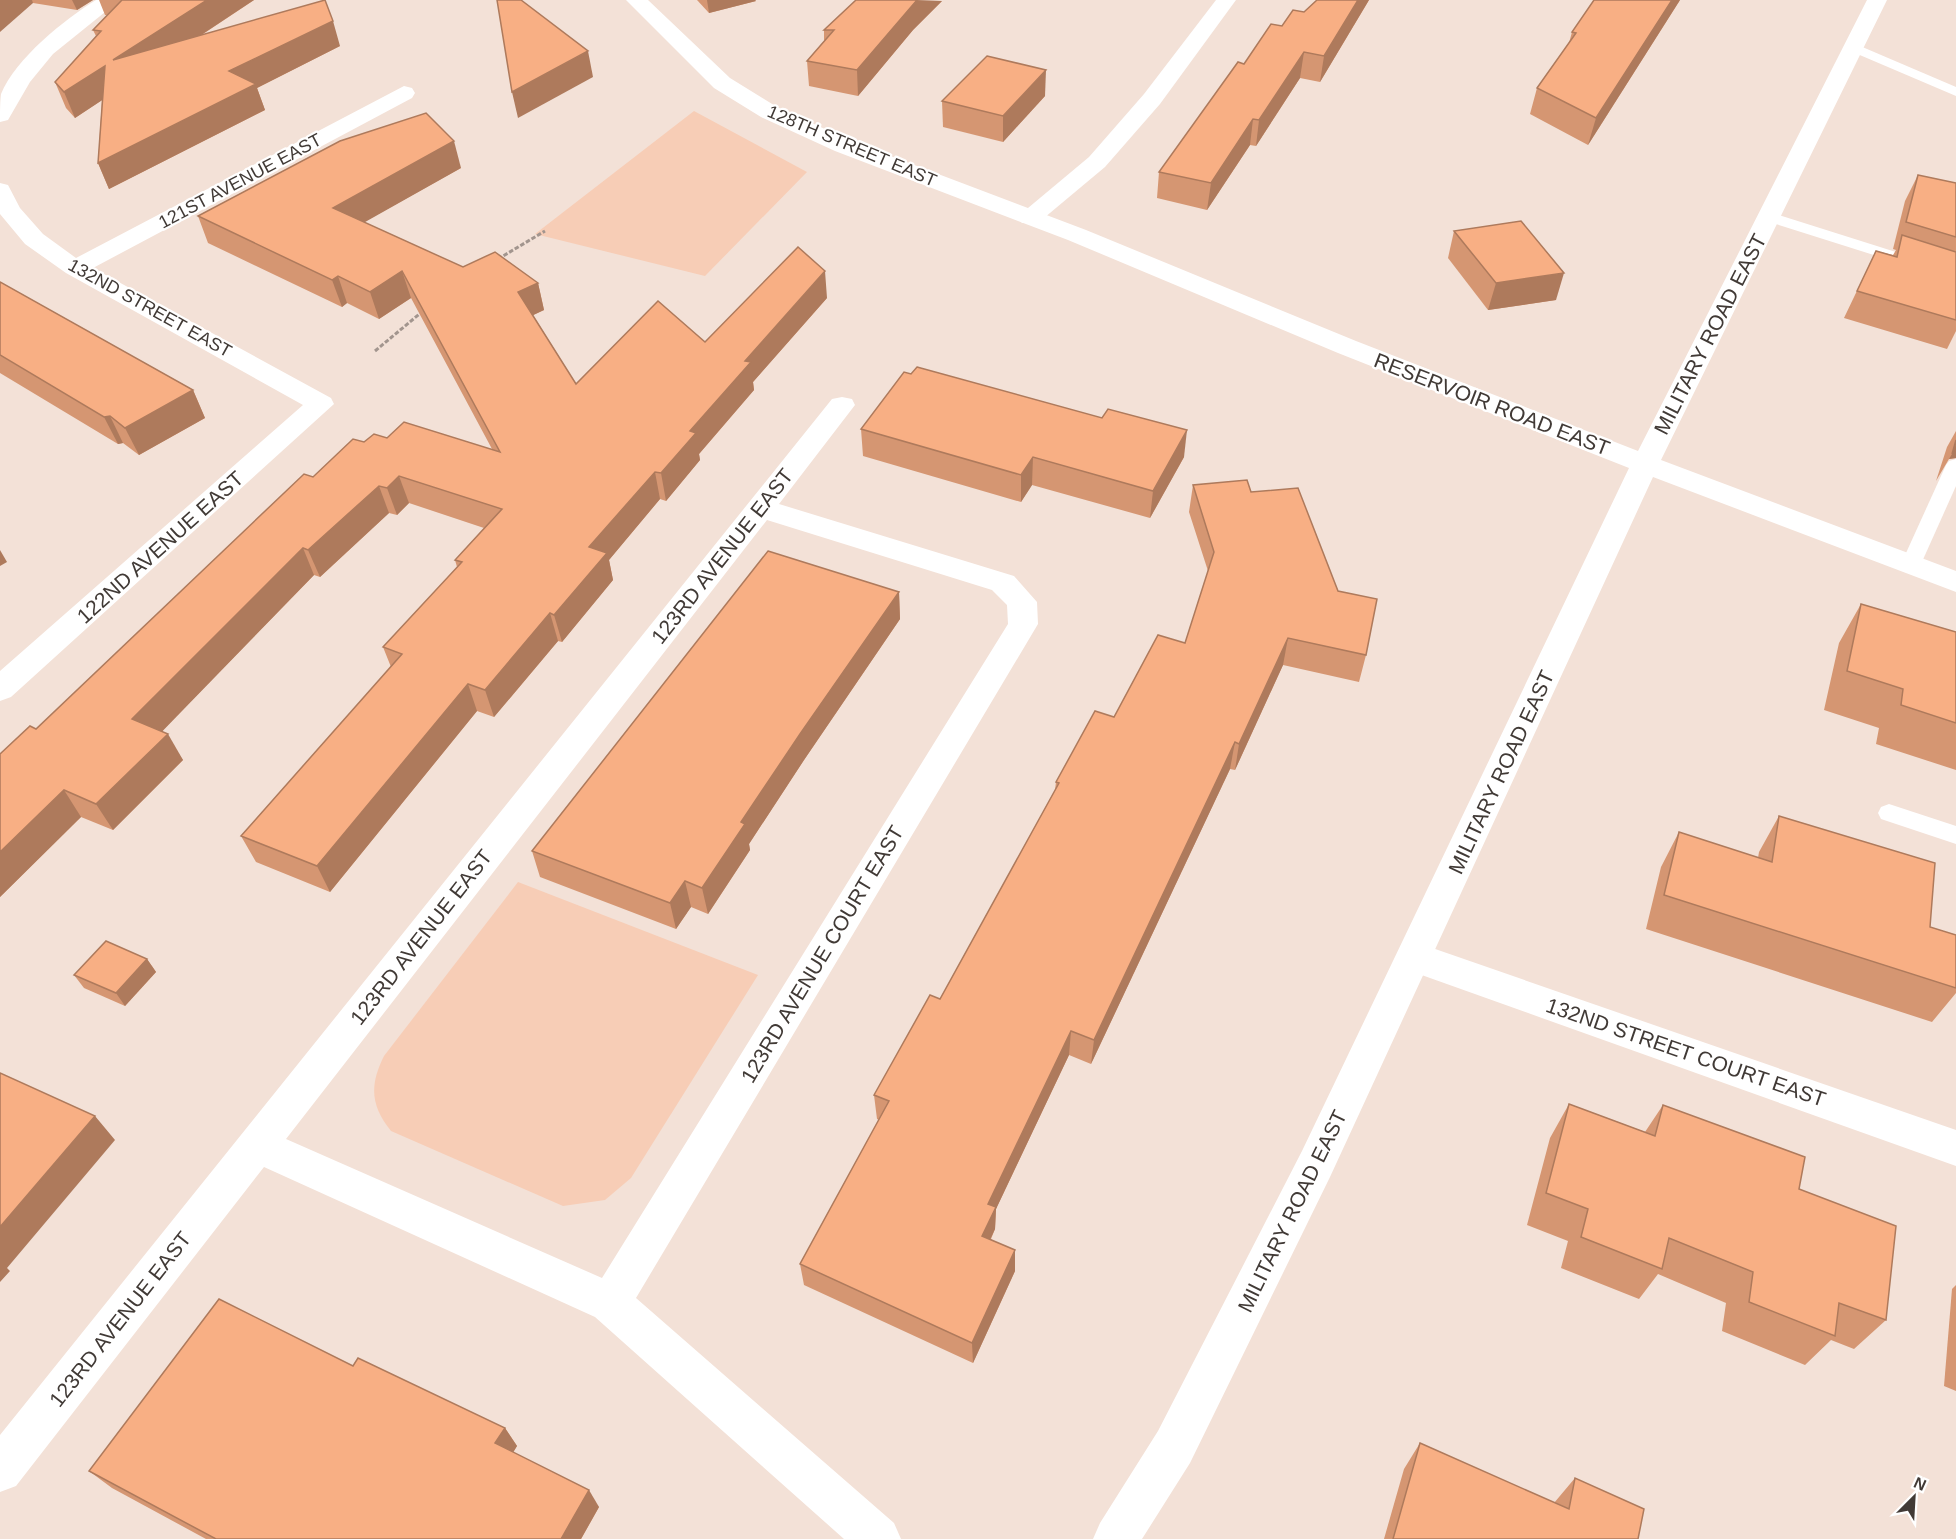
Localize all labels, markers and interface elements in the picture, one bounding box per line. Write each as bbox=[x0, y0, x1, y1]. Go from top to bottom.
street label: 128TH STREET EAST bbox=[764, 101, 940, 191]
street label: 121ST AVENUE EAST bbox=[155, 130, 325, 232]
street label: MILITARY ROAD EAST bbox=[1649, 230, 1771, 438]
street label: 132ND STREET EAST bbox=[65, 255, 235, 361]
street label: RESERVOIR ROAD EAST bbox=[1371, 348, 1613, 460]
street label: 123RD AVENUE EAST bbox=[647, 464, 798, 648]
street label: 122ND AVENUE EAST bbox=[72, 466, 248, 628]
street label: MILITARY ROAD EAST bbox=[1444, 667, 1558, 877]
street label: 123RD AVENUE COURT EAST bbox=[736, 821, 908, 1086]
street label: 123RD AVENUE EAST bbox=[346, 845, 497, 1029]
street label: 132ND STREET COURT EAST bbox=[1543, 993, 1829, 1111]
street label: MILITARY ROAD EAST bbox=[1233, 1106, 1351, 1316]
street label: 123RD AVENUE EAST bbox=[45, 1227, 196, 1411]
north arrow bbox=[1884, 1467, 1944, 1527]
text: N bbox=[1911, 1474, 1929, 1494]

